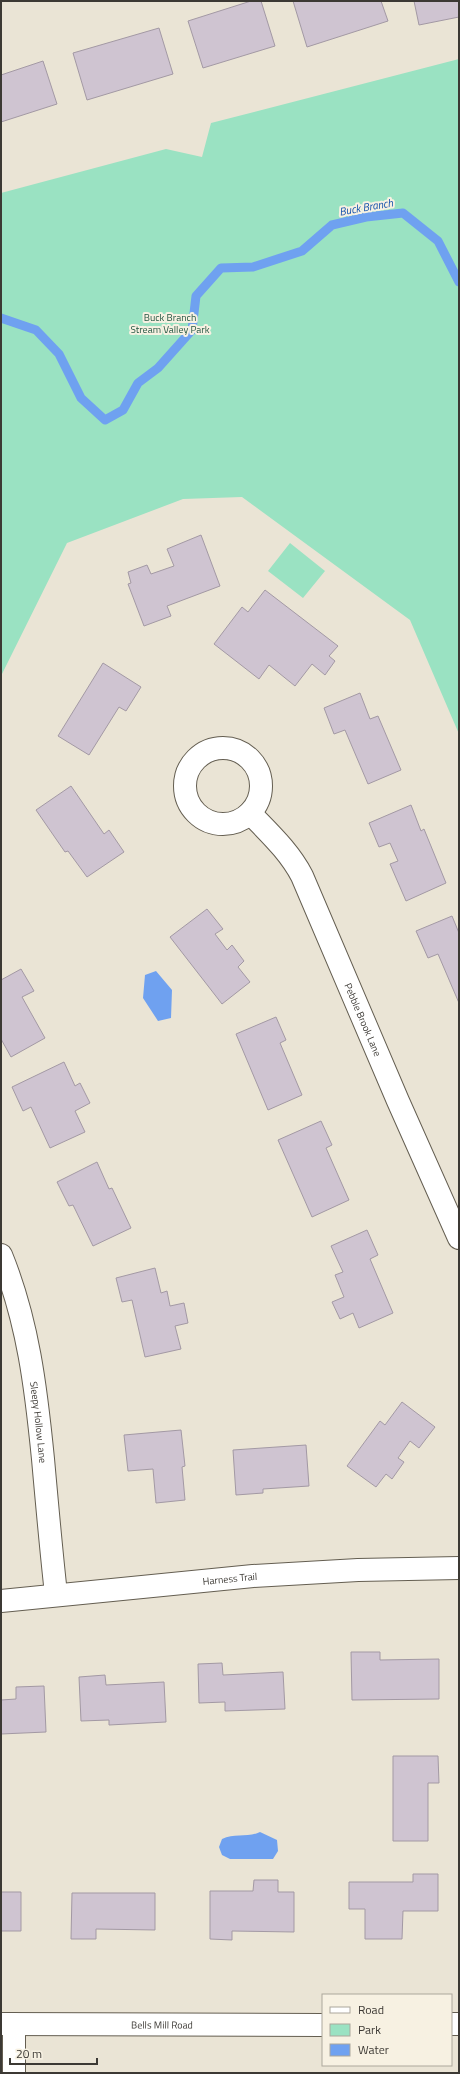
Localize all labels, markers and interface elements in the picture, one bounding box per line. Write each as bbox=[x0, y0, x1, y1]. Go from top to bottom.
water label: Buck Branch bbox=[338, 194, 395, 220]
park label: Buck Branch Stream Valley Park bbox=[130, 310, 210, 337]
street label: Pebble Brook Lane bbox=[341, 980, 386, 1059]
street label: Sleepy Hollow Lane bbox=[26, 1380, 51, 1464]
street label: Harness Trail bbox=[202, 1568, 257, 1588]
legend bbox=[322, 1994, 452, 2066]
text: Road bbox=[358, 2000, 384, 2019]
street label: Bells Mill Road bbox=[131, 2017, 193, 2032]
text: Park bbox=[358, 2020, 381, 2039]
scale bar bbox=[10, 2040, 97, 2066]
text: Water bbox=[358, 2040, 389, 2059]
text: 20 m bbox=[16, 2044, 42, 2063]

